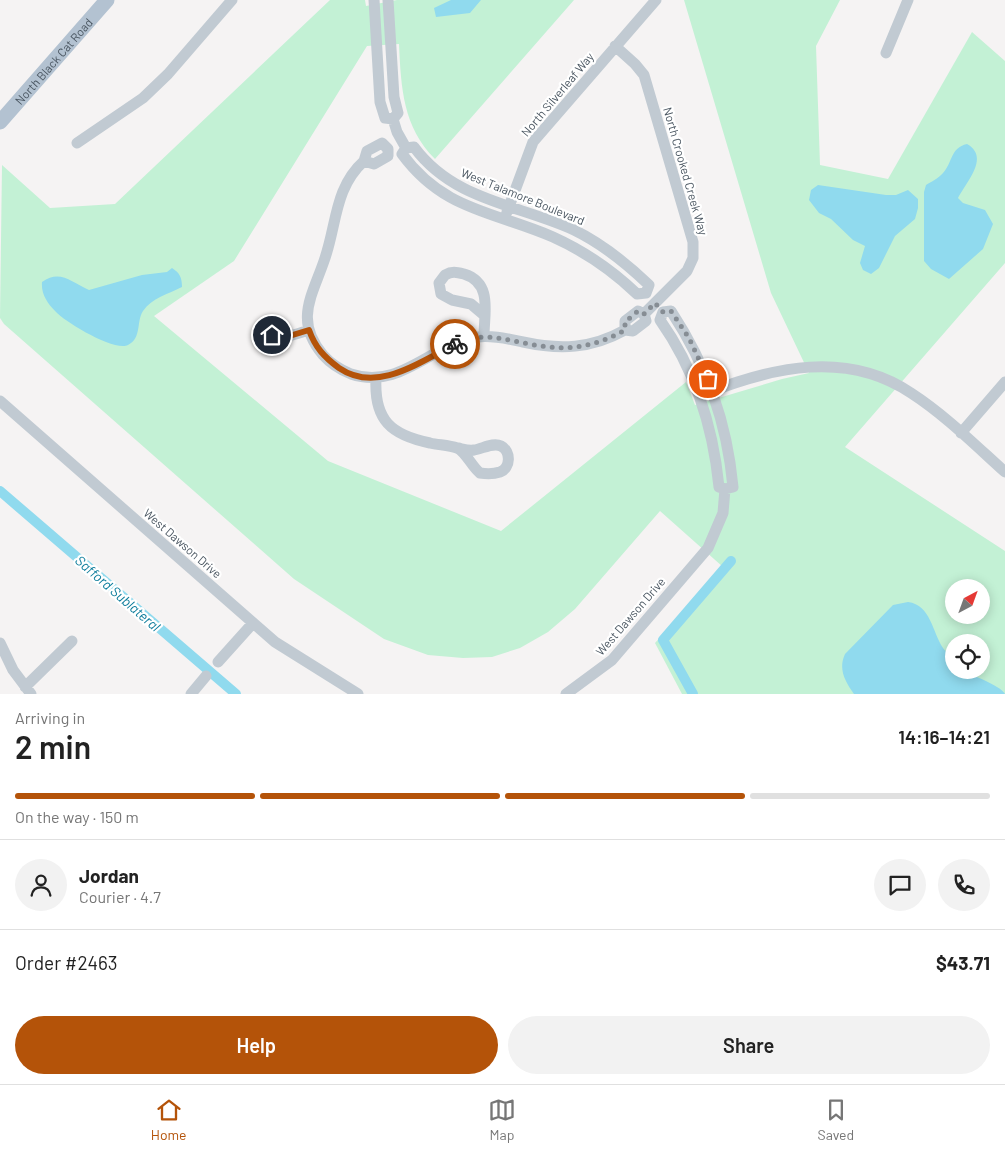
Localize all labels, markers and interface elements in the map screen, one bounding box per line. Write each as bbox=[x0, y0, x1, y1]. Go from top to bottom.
street label: North Black Cat Road bbox=[12, 15, 95, 107]
street label: North Silverleaf Way bbox=[518, 49, 596, 139]
street label: North Crooked Creek Way bbox=[661, 105, 711, 237]
street label: West Talamore Boulevard bbox=[459, 165, 587, 227]
pin bbox=[251, 314, 293, 356]
courier bbox=[430, 319, 480, 369]
icon: home bbox=[258, 321, 286, 349]
icon: bike bbox=[441, 330, 469, 358]
pin bbox=[687, 358, 729, 400]
icon: bag bbox=[694, 365, 722, 393]
street label: West Dawson Drive bbox=[141, 505, 225, 581]
water label: Safford Sublateral bbox=[72, 551, 164, 635]
street label: West Dawson Drive bbox=[592, 574, 668, 658]
north arrow bbox=[945, 579, 990, 624]
map controls bbox=[945, 579, 990, 679]
button: locate bbox=[945, 634, 990, 679]
text: Arriving in bbox=[15, 708, 85, 727]
text: 14:16–14:21 bbox=[898, 725, 990, 748]
text: 2 min bbox=[15, 727, 91, 765]
text: On the way · 150 m bbox=[15, 807, 139, 826]
button: person bbox=[15, 859, 67, 911]
button: chat bbox=[874, 859, 926, 911]
button: phone bbox=[938, 859, 990, 911]
text: Jordan bbox=[79, 864, 139, 887]
text: Courier · 4.7 bbox=[79, 887, 161, 906]
text: Order #2463 bbox=[15, 951, 118, 974]
text: $43.71 bbox=[936, 951, 990, 974]
button: Help bbox=[15, 1016, 498, 1074]
button: Share bbox=[508, 1016, 990, 1074]
tab: Home bbox=[151, 1096, 186, 1143]
tab: Map bbox=[488, 1096, 516, 1143]
tab: Saved bbox=[817, 1096, 854, 1143]

